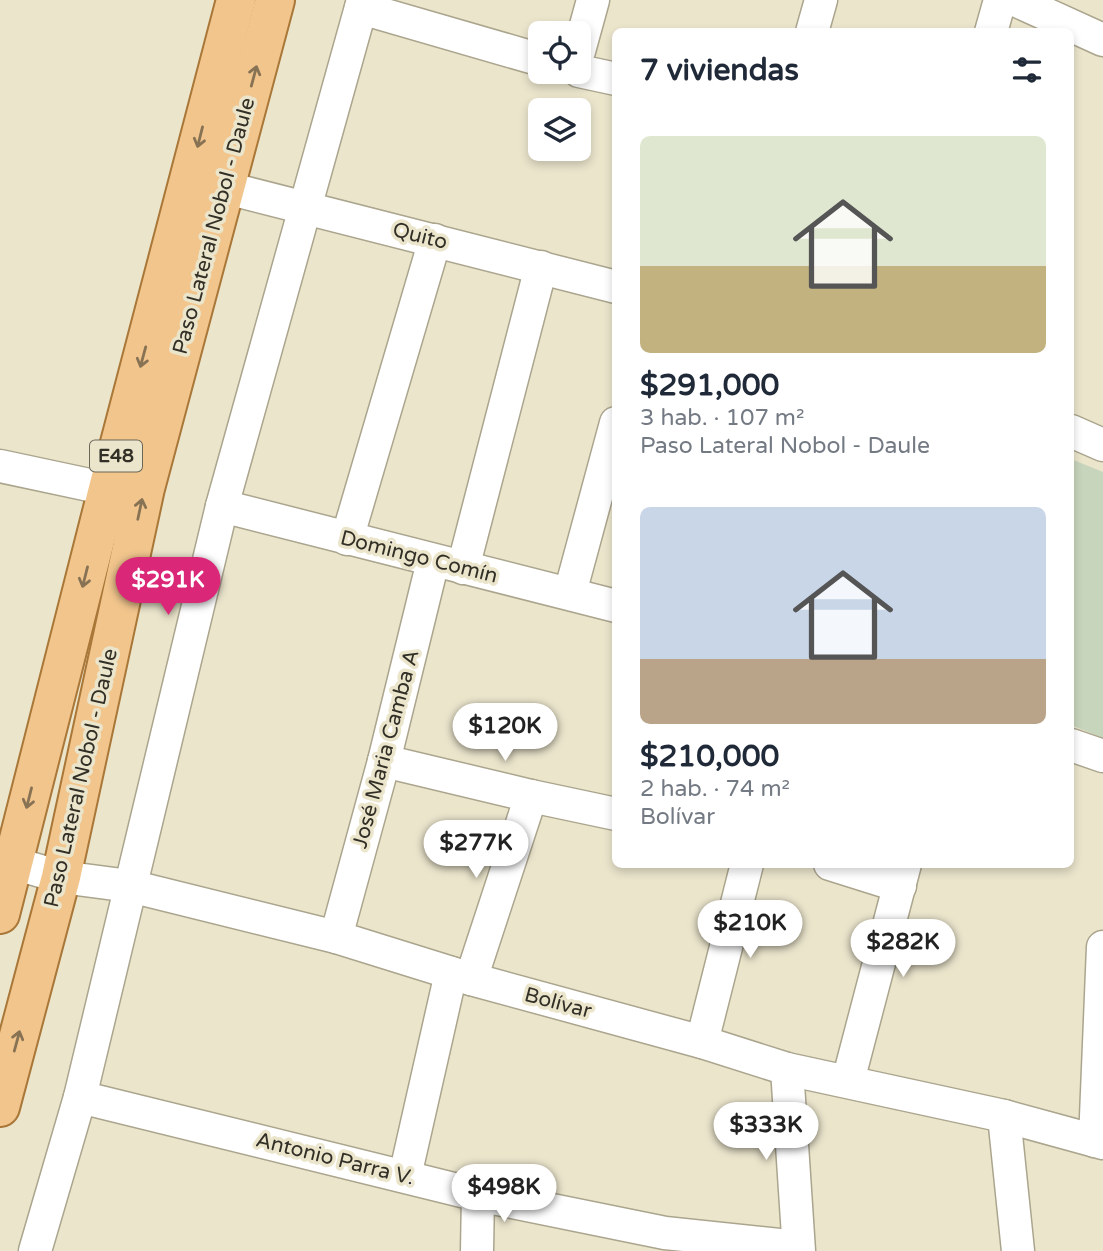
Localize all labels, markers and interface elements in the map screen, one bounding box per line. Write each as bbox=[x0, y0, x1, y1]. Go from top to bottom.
map controls bbox=[528, 21, 591, 161]
button: locate bbox=[528, 21, 591, 84]
icon: filters bbox=[1008, 51, 1046, 89]
text: 7 viviendas bbox=[640, 52, 799, 89]
one-way arrow bbox=[248, 65, 261, 88]
street label: Paso Lateral Nobol - Daule bbox=[168, 95, 260, 357]
button: layers bbox=[528, 98, 591, 161]
one-way arrow bbox=[193, 126, 206, 148]
icon: home bbox=[780, 181, 906, 307]
street label: Quito bbox=[390, 217, 450, 255]
one-way arrow bbox=[135, 346, 148, 368]
text: $291,000 bbox=[640, 367, 779, 404]
text: 3 hab. · 107 m² bbox=[640, 404, 805, 432]
text: Paso Lateral Nobol - Daule bbox=[640, 432, 930, 460]
road number: E48 bbox=[90, 440, 142, 471]
one-way arrow bbox=[134, 498, 148, 521]
street label: Domingo Comín bbox=[338, 525, 500, 589]
icon: home bbox=[780, 552, 906, 678]
pin: $291K bbox=[119, 558, 217, 617]
one-way arrow bbox=[78, 566, 91, 588]
text: $291K bbox=[132, 566, 204, 594]
street label: Paso Lateral Nobol - Daule bbox=[39, 646, 123, 910]
street label: José Maria Camba A bbox=[347, 647, 425, 851]
pin: $120K bbox=[456, 704, 554, 763]
text: $120K bbox=[469, 712, 541, 740]
text: $210,000 bbox=[640, 738, 779, 775]
text: 2 hab. · 74 m² bbox=[640, 775, 790, 803]
one-way arrow bbox=[22, 786, 35, 809]
text: Bolívar bbox=[640, 803, 715, 831]
pin: $277K bbox=[427, 820, 525, 880]
text: $277K bbox=[440, 829, 512, 857]
pin: $210K bbox=[701, 900, 799, 960]
text: $210K bbox=[714, 909, 786, 937]
pin: $282K bbox=[854, 920, 952, 979]
text: $282K bbox=[867, 928, 939, 956]
street label: Bolívar bbox=[522, 982, 594, 1024]
one-way arrow bbox=[12, 1030, 25, 1052]
pin: $333K bbox=[717, 1102, 815, 1162]
text: $333K bbox=[730, 1111, 802, 1139]
street label: Antonio Parra V. bbox=[253, 1127, 417, 1191]
pin: $498K bbox=[455, 1164, 553, 1224]
text: $498K bbox=[468, 1173, 540, 1201]

